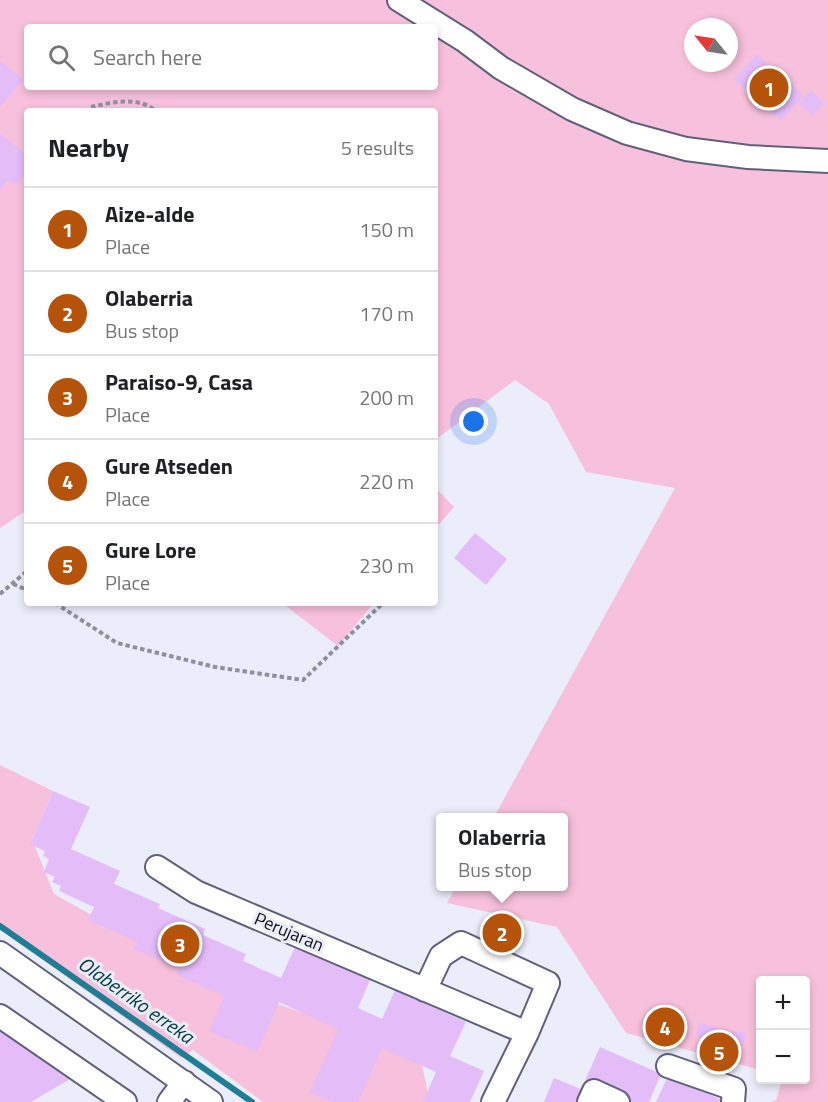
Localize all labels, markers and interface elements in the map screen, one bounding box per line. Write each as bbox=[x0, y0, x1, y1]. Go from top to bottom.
north arrow bbox=[684, 18, 738, 72]
search box bbox=[24, 24, 438, 90]
text: Search here bbox=[93, 40, 202, 74]
icon: search bbox=[45, 41, 78, 74]
pin: 1 bbox=[750, 66, 788, 110]
text: Nearby bbox=[48, 128, 129, 167]
text: 5 results bbox=[341, 132, 414, 163]
text: Aize-alde bbox=[105, 197, 195, 231]
text: 1 bbox=[62, 214, 73, 245]
text: 150 m bbox=[359, 214, 414, 245]
text: Place bbox=[105, 231, 150, 262]
text: Olaberria bbox=[105, 281, 193, 315]
text: 2 bbox=[62, 298, 73, 329]
text: 170 m bbox=[359, 298, 414, 329]
text: Bus stop bbox=[105, 315, 179, 346]
text: Paraiso-9, Casa bbox=[105, 365, 253, 399]
text: 3 bbox=[62, 382, 73, 413]
text: 200 m bbox=[359, 382, 414, 413]
text: Place bbox=[105, 399, 150, 430]
your location bbox=[459, 407, 488, 436]
text: Gure Atseden bbox=[105, 449, 233, 483]
text: 4 bbox=[62, 466, 73, 497]
text: 220 m bbox=[359, 466, 414, 497]
text: Place bbox=[105, 483, 150, 514]
text: Gure Lore bbox=[105, 533, 196, 567]
text: 5 bbox=[62, 550, 73, 581]
text: 230 m bbox=[359, 550, 414, 581]
text: Place bbox=[105, 567, 150, 598]
popup bbox=[436, 813, 568, 891]
text: Olaberria bbox=[458, 820, 546, 854]
text: Bus stop bbox=[458, 854, 532, 885]
street label: Perujaran bbox=[250, 905, 328, 958]
pin: 2 bbox=[482, 910, 522, 956]
pin: 3 bbox=[160, 922, 200, 966]
water label: Olaberriko erreka bbox=[72, 948, 201, 1052]
map controls bbox=[756, 976, 810, 1084]
button: + bbox=[756, 976, 810, 1030]
pin: 4 bbox=[646, 1004, 684, 1050]
pin: 5 bbox=[700, 1030, 738, 1074]
button: − bbox=[756, 1030, 810, 1084]

